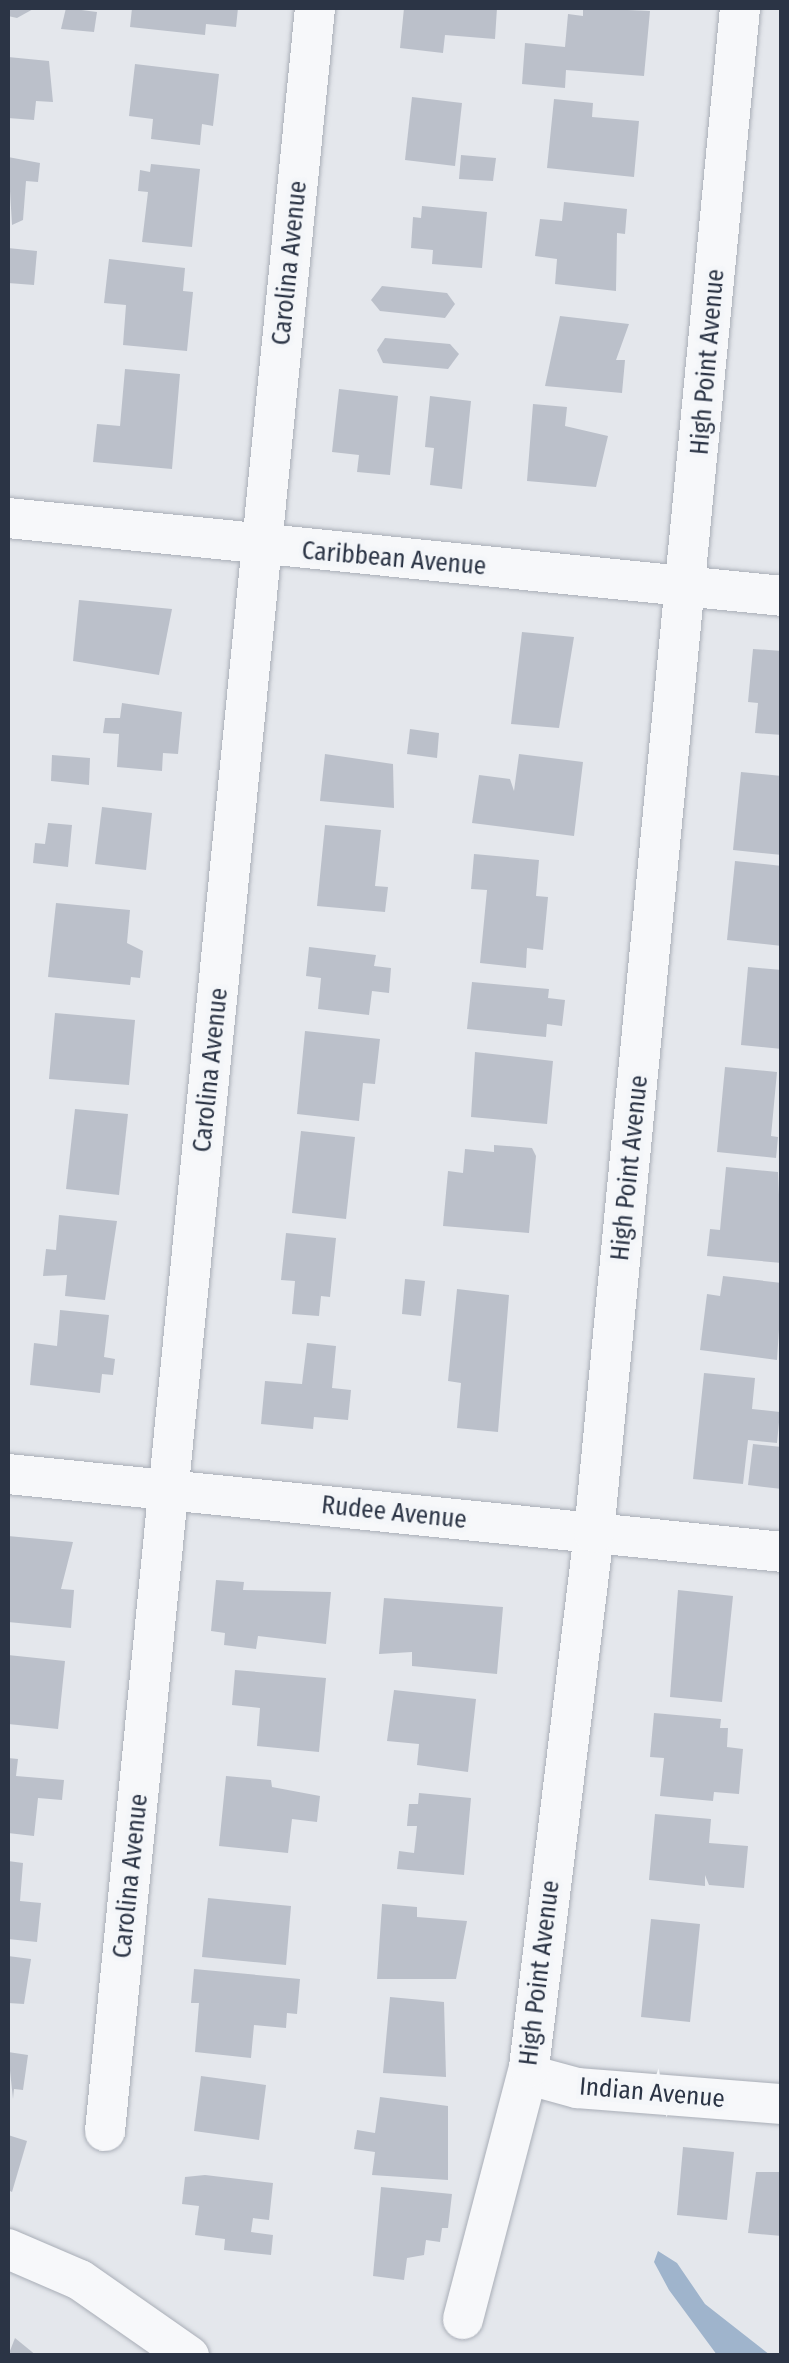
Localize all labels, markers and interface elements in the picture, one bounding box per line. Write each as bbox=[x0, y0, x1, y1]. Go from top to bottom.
street label: Carolina Avenue bbox=[266, 179, 314, 347]
street label: High Point Avenue bbox=[685, 268, 731, 456]
street label: Caribbean Avenue bbox=[301, 536, 487, 582]
street label: Carolina Avenue bbox=[187, 986, 235, 1154]
street label: High Point Avenue bbox=[605, 1074, 655, 1262]
street label: Rudee Avenue bbox=[320, 1490, 468, 1536]
street label: Carolina Avenue bbox=[107, 1792, 155, 1960]
street label: High Point Avenue bbox=[514, 1879, 566, 2067]
street label: Indian Avenue bbox=[578, 2072, 726, 2114]

